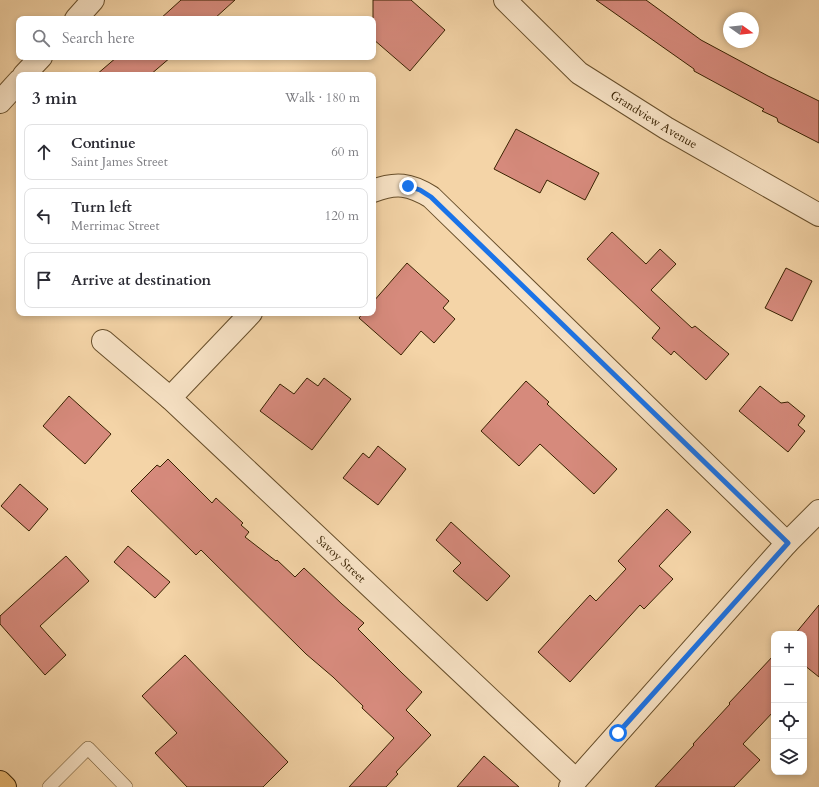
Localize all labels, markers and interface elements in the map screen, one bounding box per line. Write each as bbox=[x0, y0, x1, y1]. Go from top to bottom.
north arrow bbox=[723, 12, 759, 48]
search box bbox=[16, 16, 376, 60]
icon: search bbox=[30, 27, 52, 49]
text: Search here bbox=[62, 28, 135, 48]
text: 3 min bbox=[32, 87, 77, 110]
street label: Grandview Avenue bbox=[607, 87, 700, 152]
text: Walk · 180 m bbox=[285, 89, 360, 107]
text: Continue bbox=[71, 133, 136, 153]
icon: ahead bbox=[33, 141, 55, 163]
text: 60 m bbox=[331, 143, 359, 161]
text: Saint James Street bbox=[71, 153, 168, 171]
route end bbox=[399, 177, 417, 195]
text: Turn left bbox=[71, 197, 132, 217]
icon: left bbox=[33, 205, 55, 227]
text: 120 m bbox=[325, 207, 359, 225]
text: Merrimac Street bbox=[71, 217, 160, 235]
icon: arrive bbox=[33, 269, 55, 291]
text: Arrive at destination bbox=[71, 270, 211, 290]
street label: Savoy Street bbox=[313, 532, 369, 586]
map controls bbox=[771, 631, 807, 775]
button: + bbox=[771, 631, 807, 667]
button: − bbox=[771, 667, 807, 703]
button: locate bbox=[771, 703, 807, 739]
route start bbox=[609, 724, 627, 742]
button: layers bbox=[771, 739, 807, 775]

